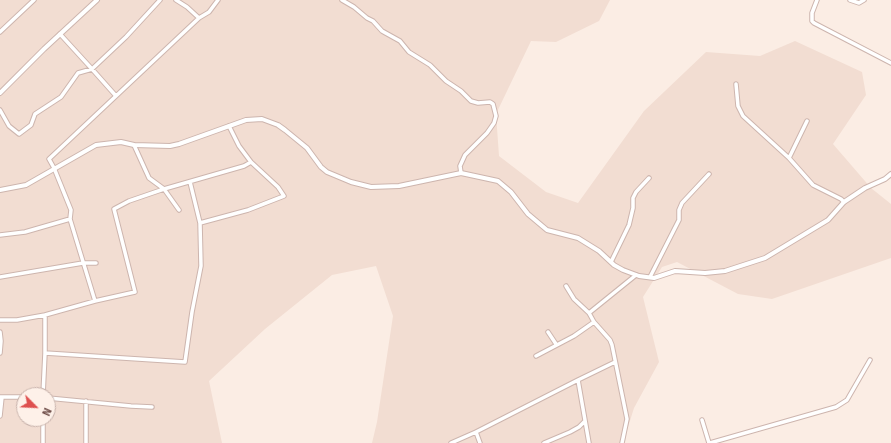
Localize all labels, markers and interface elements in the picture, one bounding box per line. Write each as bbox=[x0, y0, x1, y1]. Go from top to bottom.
north arrow bbox=[16, 387, 56, 427]
text: N bbox=[39, 406, 54, 418]

